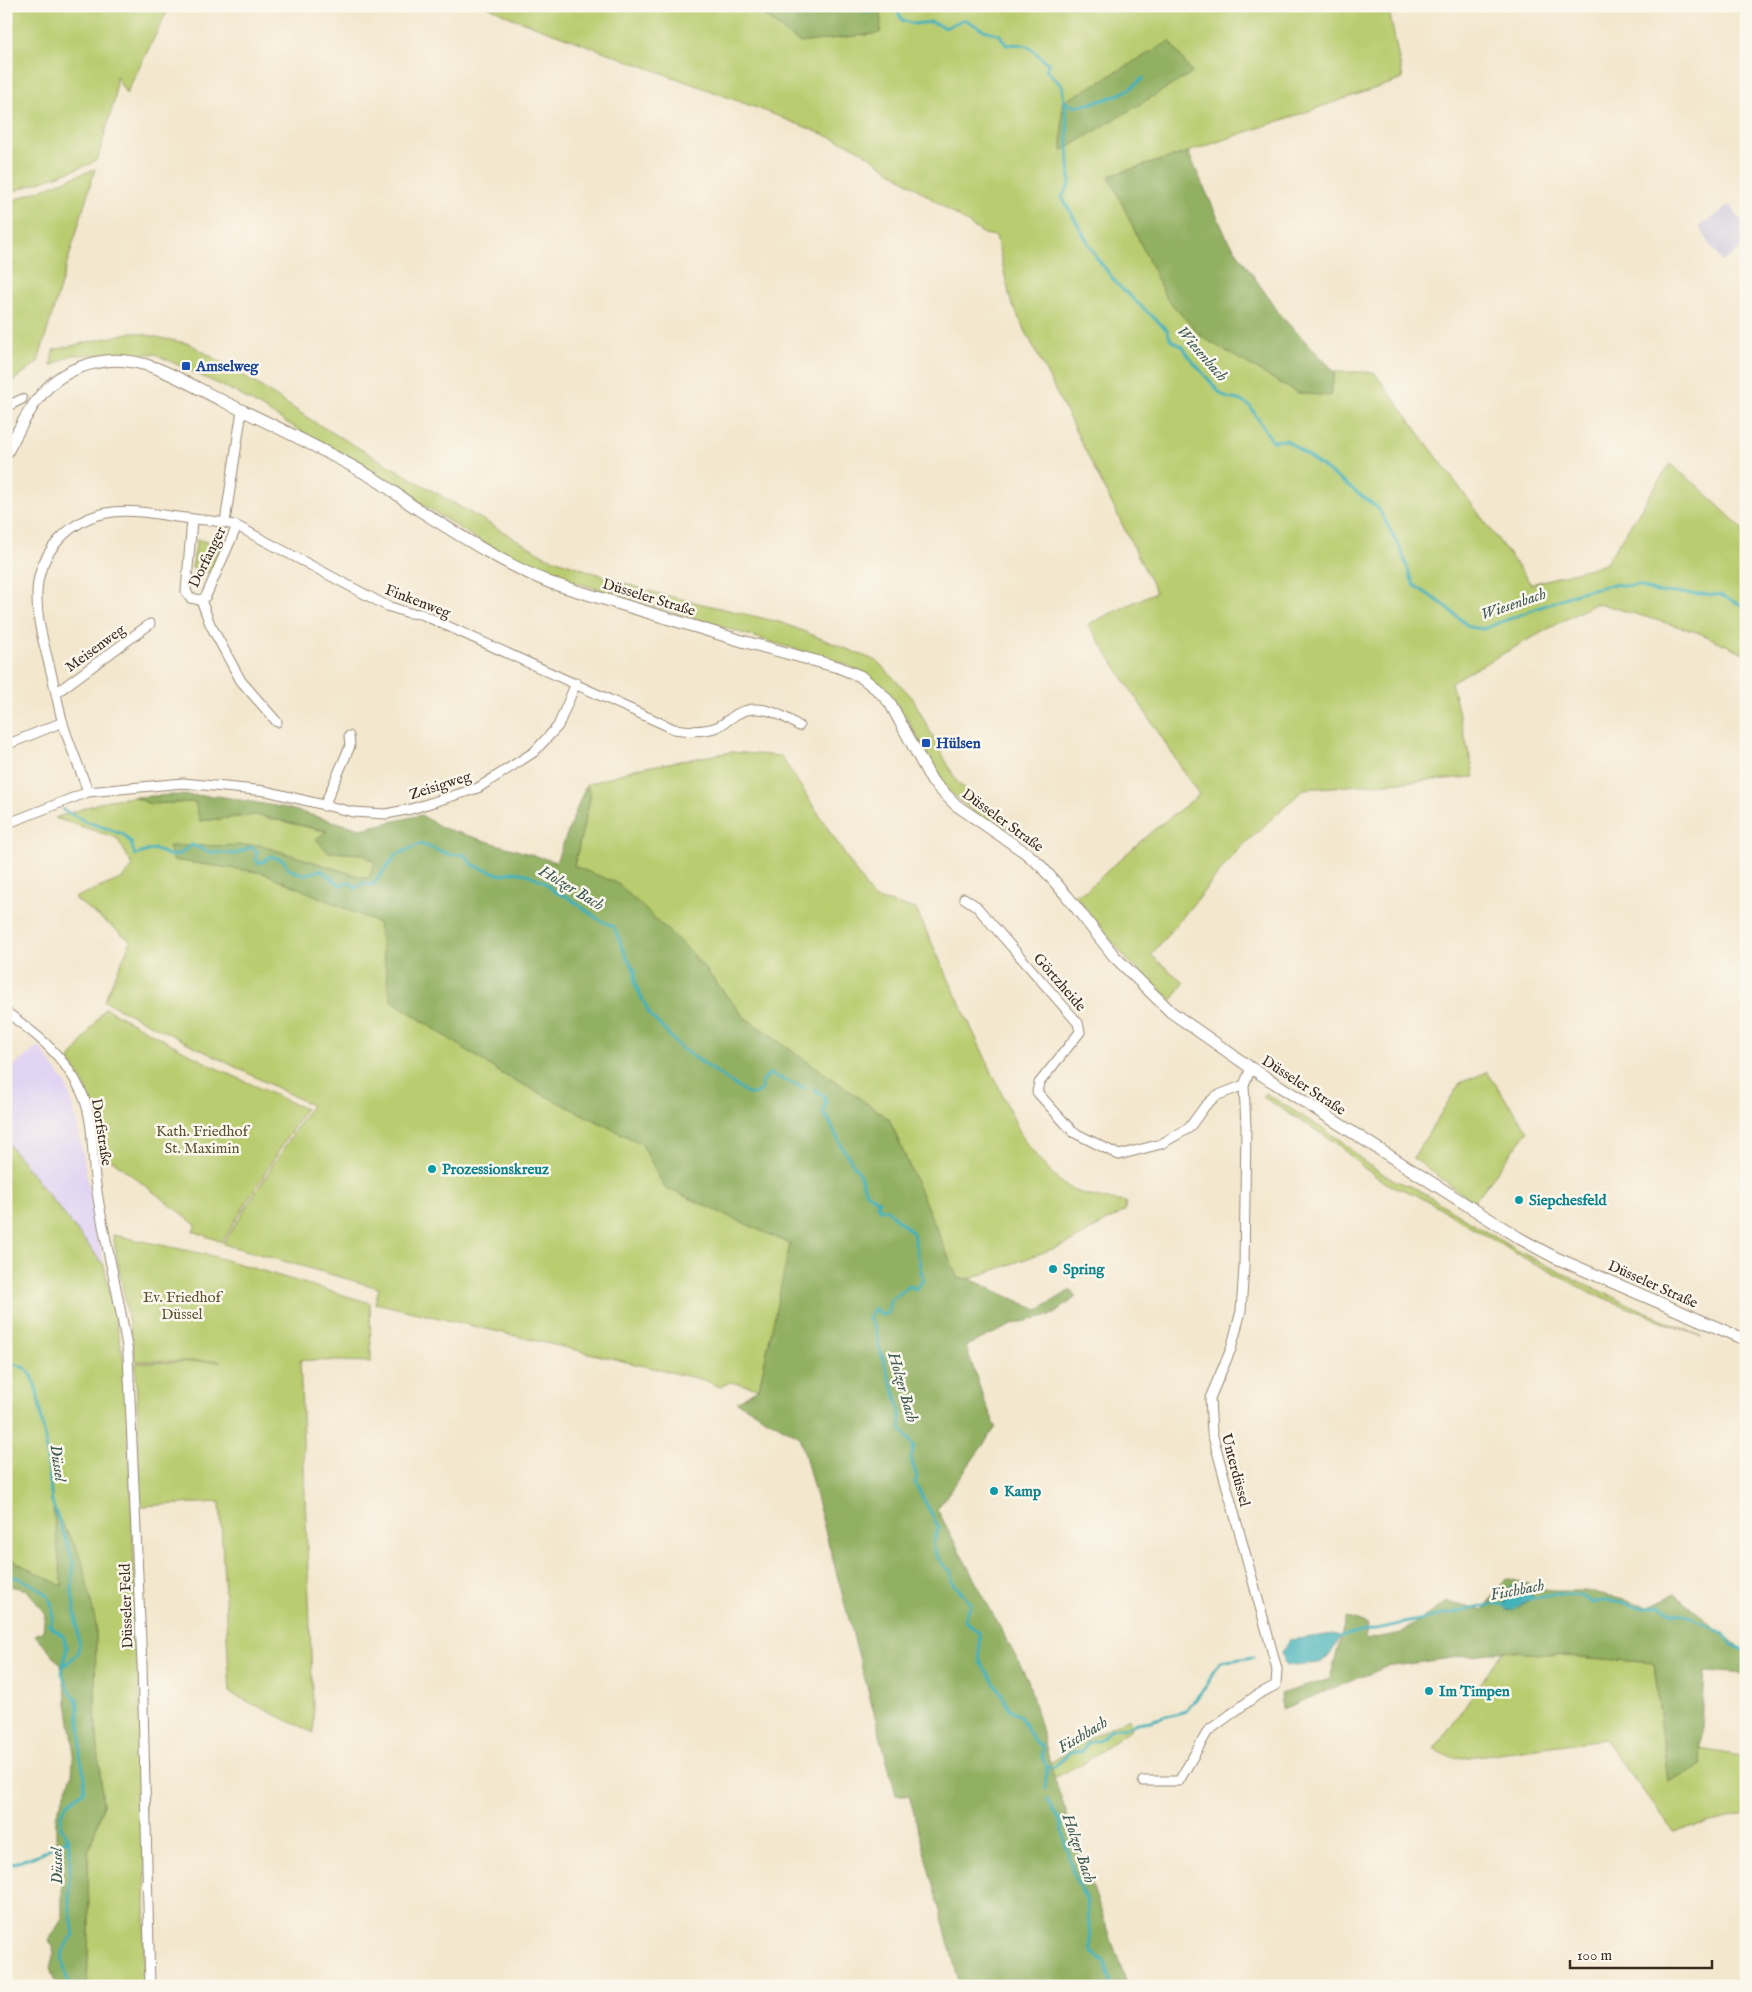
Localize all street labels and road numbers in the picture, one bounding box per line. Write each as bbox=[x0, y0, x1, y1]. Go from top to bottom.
street label: Dorfanger bbox=[184, 523, 231, 591]
street label: Düsseler Straße bbox=[600, 574, 698, 621]
street label: Finkenweg bbox=[382, 580, 454, 623]
street label: Meisenweg bbox=[62, 620, 130, 677]
street label: Zeisigweg bbox=[407, 766, 474, 804]
street label: Düsseler Straße bbox=[958, 784, 1047, 856]
street label: Görtzheide bbox=[1029, 949, 1090, 1016]
street label: Düsseler Straße bbox=[1258, 1051, 1349, 1120]
street label: Dorfstraße bbox=[87, 1097, 116, 1167]
street label: Düsseler Straße bbox=[1605, 1256, 1701, 1313]
street label: Unterdüssel bbox=[1217, 1431, 1255, 1510]
street label: Düsseler Feld bbox=[115, 1562, 137, 1649]

